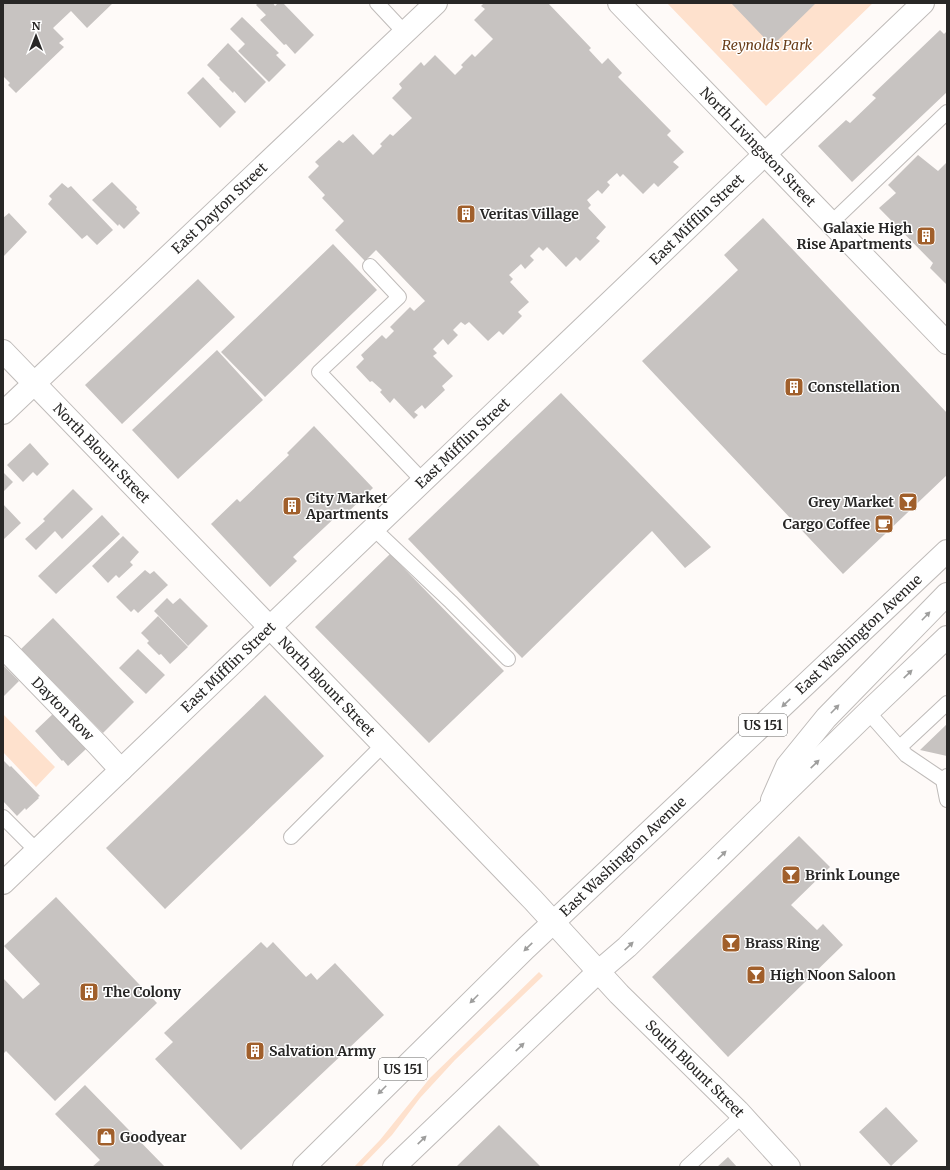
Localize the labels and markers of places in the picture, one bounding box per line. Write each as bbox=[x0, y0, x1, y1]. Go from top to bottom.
building icon: Veritas Village bbox=[455, 203, 477, 225]
place label: Veritas Village bbox=[479, 205, 579, 223]
place label: Galaxie High Rise Apartments bbox=[796, 219, 913, 253]
building icon: Galaxie High Rise Apartments bbox=[915, 225, 937, 247]
building icon: Constellation bbox=[783, 376, 805, 398]
place label: Constellation bbox=[808, 378, 901, 396]
place label: City Market Apartments bbox=[305, 489, 389, 523]
bar icon: Grey Market bbox=[897, 491, 919, 513]
place label: Grey Market bbox=[808, 493, 894, 511]
building icon: City Market Apartments bbox=[281, 495, 303, 517]
cafe icon: Cargo Coffee bbox=[873, 513, 895, 535]
place label: Cargo Coffee bbox=[783, 515, 870, 533]
bar icon: Brink Lounge bbox=[780, 864, 802, 886]
place label: Brink Lounge bbox=[805, 866, 900, 884]
bar icon: Brass Ring bbox=[720, 932, 742, 954]
place label: Brass Ring bbox=[745, 934, 820, 952]
bar icon: High Noon Saloon bbox=[745, 964, 767, 986]
place label: High Noon Saloon bbox=[770, 966, 896, 984]
building icon: The Colony bbox=[78, 981, 100, 1003]
place label: The Colony bbox=[103, 983, 182, 1001]
building icon: Salvation Army bbox=[244, 1040, 266, 1062]
place label: Salvation Army bbox=[269, 1042, 377, 1060]
shop icon: Goodyear bbox=[95, 1126, 117, 1148]
place label: Goodyear bbox=[120, 1128, 187, 1146]

